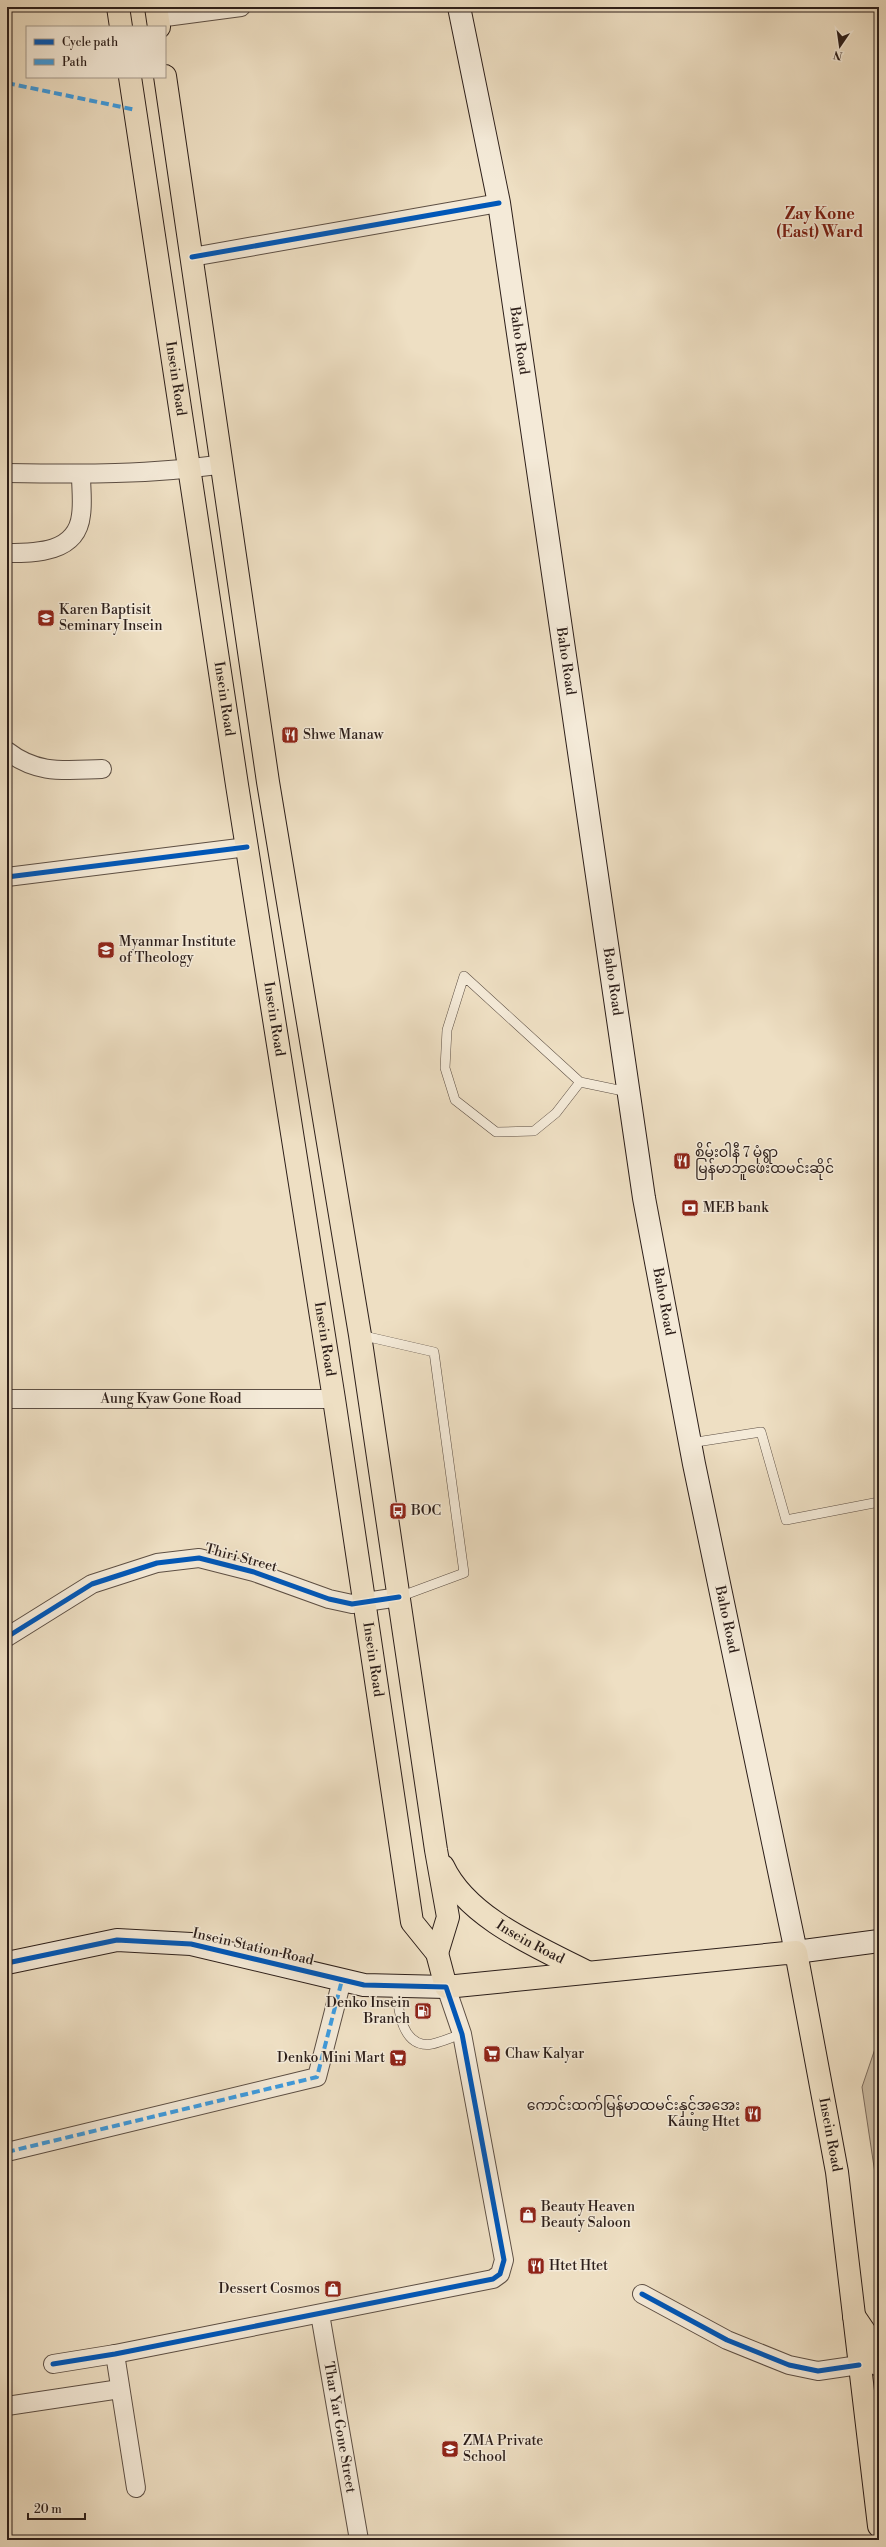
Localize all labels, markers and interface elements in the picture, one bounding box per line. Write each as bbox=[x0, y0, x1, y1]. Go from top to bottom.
legend bbox=[26, 26, 166, 78]
north arrow bbox=[820, 26, 860, 66]
text: Cycle path bbox=[62, 35, 118, 50]
text: N bbox=[832, 47, 844, 63]
text: Path bbox=[62, 55, 87, 70]
district label: Zay Kone (East) Ward bbox=[777, 204, 863, 242]
street label: Baho Road bbox=[505, 304, 533, 376]
street label: Insein Road bbox=[161, 340, 190, 417]
place label: Karen Baptisit Seminary Insein bbox=[59, 601, 163, 635]
school or university icon: Karen Baptisit Seminary Insein bbox=[36, 608, 56, 628]
street label: Baho Road bbox=[552, 625, 580, 696]
street label: Insein Road bbox=[209, 660, 239, 738]
restaurant icon: Shwe Manaw bbox=[280, 725, 300, 745]
place label: Shwe Manaw bbox=[303, 726, 384, 744]
place label: Myanmar Institute of Theology bbox=[119, 933, 236, 967]
school or university icon: Myanmar Institute of Theology bbox=[96, 940, 116, 960]
street label: Baho Road bbox=[598, 946, 626, 1017]
street label: Insein Road bbox=[259, 980, 289, 1058]
place label: စိမ်းဝါနီ 7 မုံရွာ မြန်မာဘူဖေးထမင်းဆိုင် bbox=[695, 1142, 834, 1180]
restaurant icon: စိမ်းဝါနီ 7 မုံရွာ မြန်မာဘူဖေးထမင်းဆိုင် bbox=[672, 1151, 692, 1171]
bank icon: MEB bank bbox=[680, 1198, 700, 1218]
place label: MEB bank bbox=[703, 1199, 769, 1217]
street label: Baho Road bbox=[648, 1265, 679, 1337]
street label: Insein Road bbox=[310, 1301, 339, 1378]
street label: Aung Kyaw Gone Road bbox=[100, 1390, 241, 1408]
bus stop icon: BOC bbox=[388, 1501, 408, 1521]
place label: BOC bbox=[410, 1502, 441, 1520]
street label: Thiri Street bbox=[203, 1540, 279, 1576]
street label: Baho Road bbox=[710, 1583, 742, 1655]
street label: Insein Road bbox=[358, 1621, 387, 1698]
street label: Insein Road bbox=[492, 1916, 567, 1968]
street label: Insein Station Road bbox=[190, 1924, 316, 1970]
place label: Denko Insein Branch bbox=[326, 1994, 411, 2028]
fuel station icon: Denko Insein Branch bbox=[413, 2001, 433, 2021]
supermarket icon: Chaw Kalyar bbox=[482, 2044, 502, 2064]
place label: Chaw Kalyar bbox=[505, 2045, 584, 2063]
supermarket icon: Denko Mini Mart bbox=[388, 2048, 408, 2068]
place label: Denko Mini Mart bbox=[277, 2049, 385, 2067]
place label: ကောင်းထက်မြန်မာထမင်းနှင့်အအေး Kaung Htet bbox=[527, 2095, 740, 2131]
street label: Insein Road bbox=[814, 2096, 846, 2173]
restaurant icon: ကောင်းထက်မြန်မာထမင်းနှင့်အအေး Kaung Htet bbox=[743, 2104, 763, 2124]
place label: Beauty Heaven Beauty Saloon bbox=[540, 2198, 636, 2232]
shop icon: Beauty Heaven Beauty Saloon bbox=[518, 2205, 538, 2225]
restaurant icon: Htet Htet bbox=[526, 2256, 546, 2276]
place label: Htet Htet bbox=[549, 2257, 608, 2275]
shop icon: Dessert Cosmos bbox=[323, 2279, 343, 2299]
place label: Dessert Cosmos bbox=[219, 2280, 320, 2298]
street label: Thar Yar Gone Street bbox=[319, 2360, 360, 2494]
place label: ZMA Private School bbox=[463, 2432, 543, 2466]
school or university icon: ZMA Private School bbox=[440, 2439, 460, 2459]
scale bar bbox=[28, 2495, 85, 2521]
text: 20 m bbox=[34, 2502, 62, 2517]

